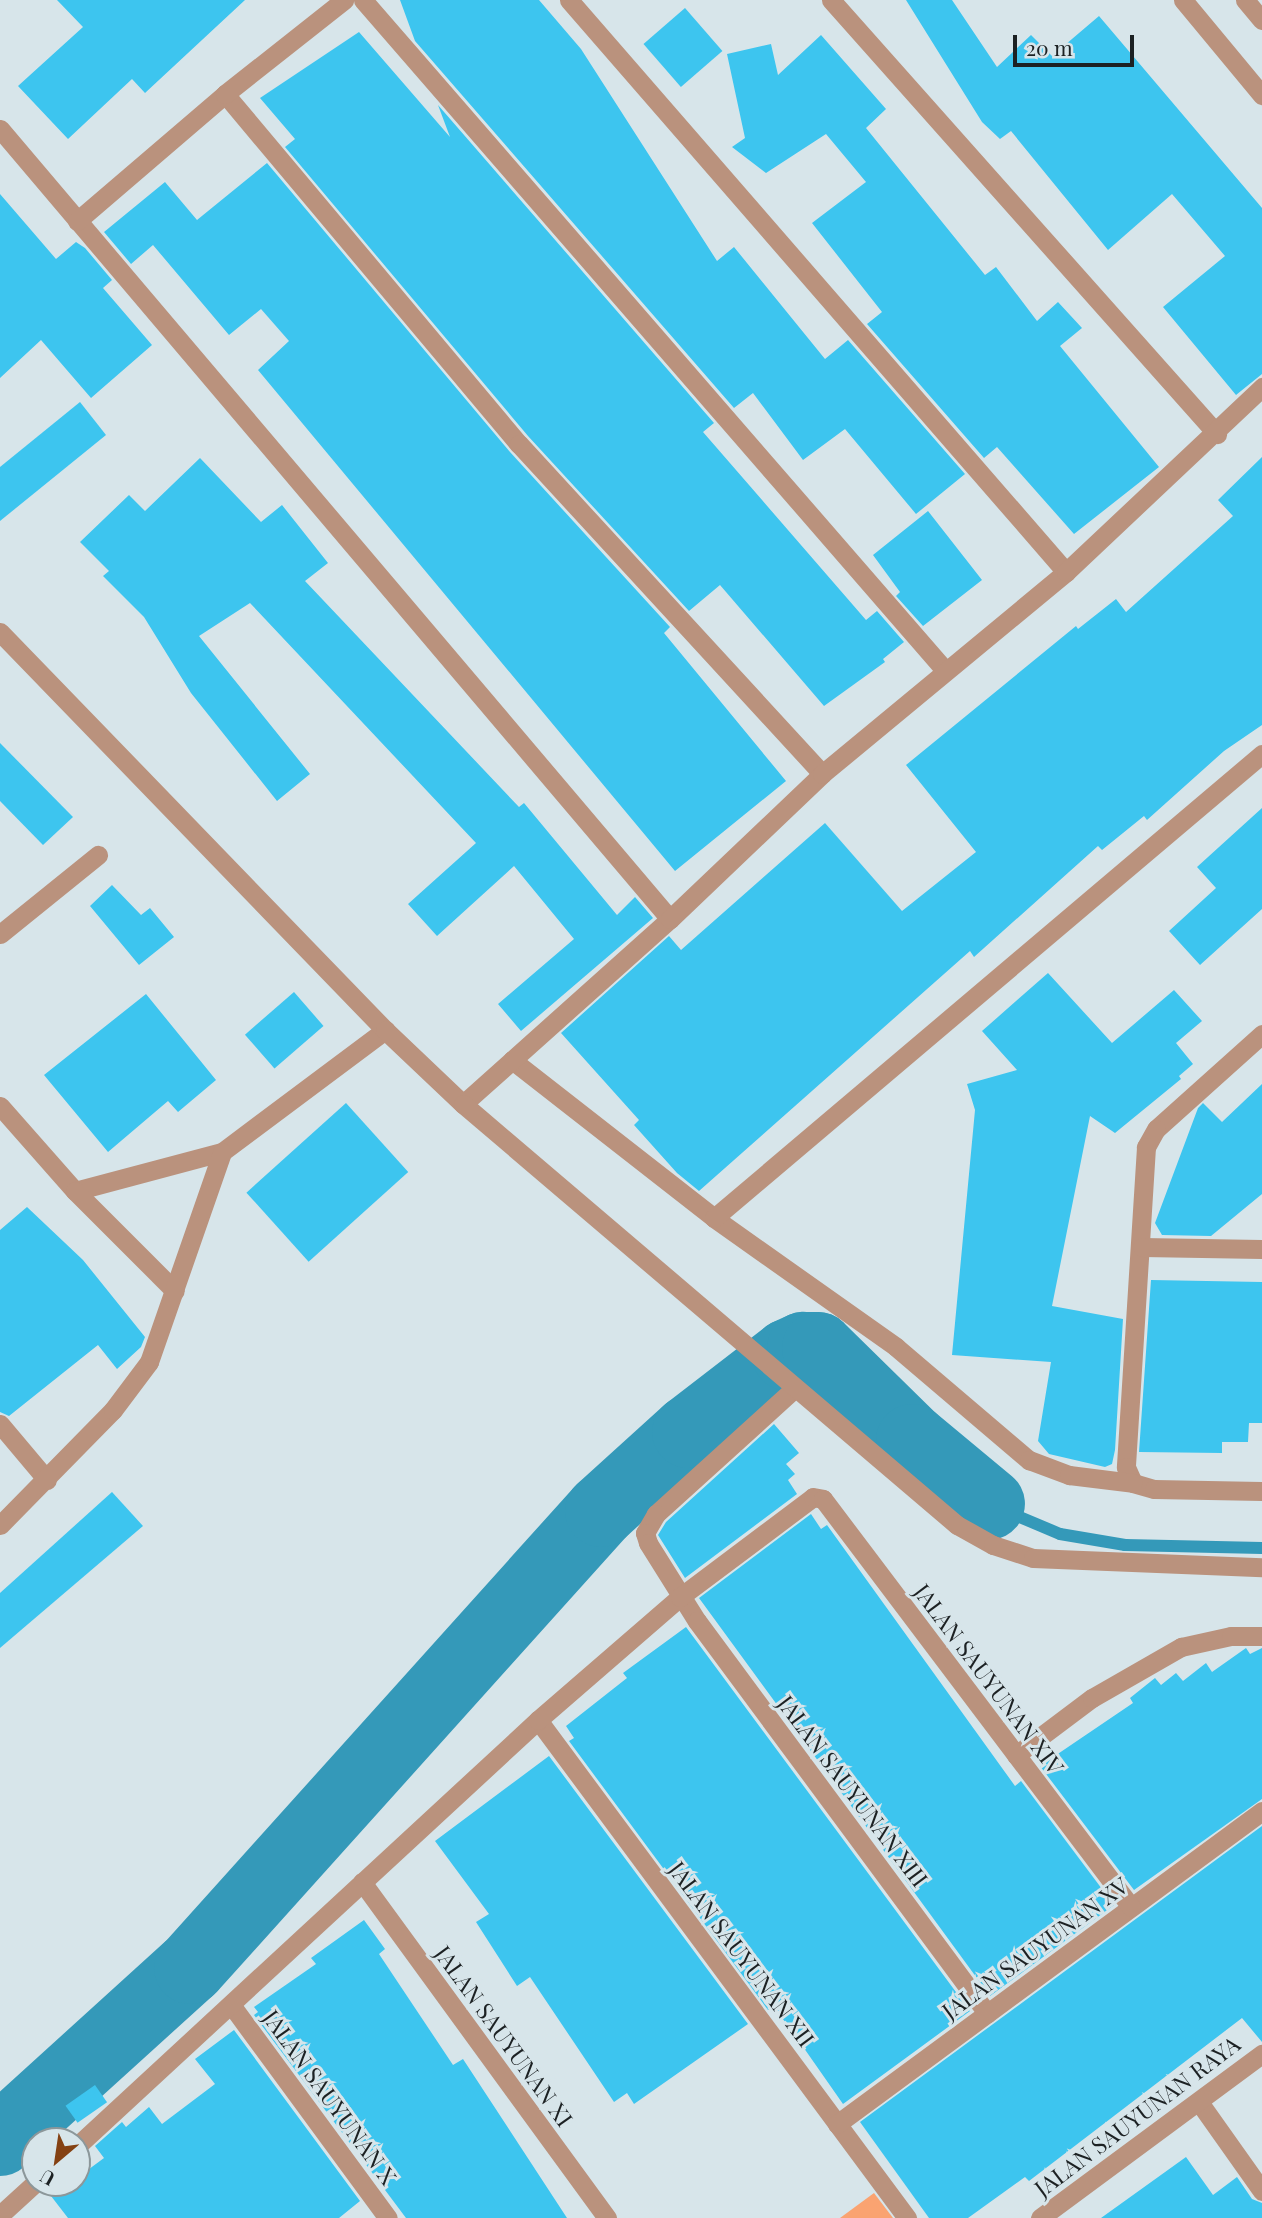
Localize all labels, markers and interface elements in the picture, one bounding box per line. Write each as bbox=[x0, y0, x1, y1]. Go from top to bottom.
scale bar bbox=[1017, 21, 1138, 65]
text: 20 m bbox=[1026, 33, 1073, 61]
street label: JALAN SAUYUNAN XIV bbox=[908, 1578, 1070, 1780]
street label: JALAN SAUYUNAN XIII bbox=[772, 1690, 934, 1892]
street label: JALAN SAUYUNAN XII bbox=[663, 1856, 821, 2052]
street label: JALAN SAUYUNAN XV bbox=[936, 1871, 1134, 2025]
street label: JALAN SAUYUNAN XI bbox=[429, 1940, 579, 2132]
street label: JALAN SAUYUNAN X bbox=[257, 2004, 403, 2190]
street label: JALAN SAUYUNAN RAYA bbox=[1029, 2030, 1245, 2202]
north arrow bbox=[21, 2127, 91, 2197]
text: U bbox=[35, 2164, 59, 2193]

